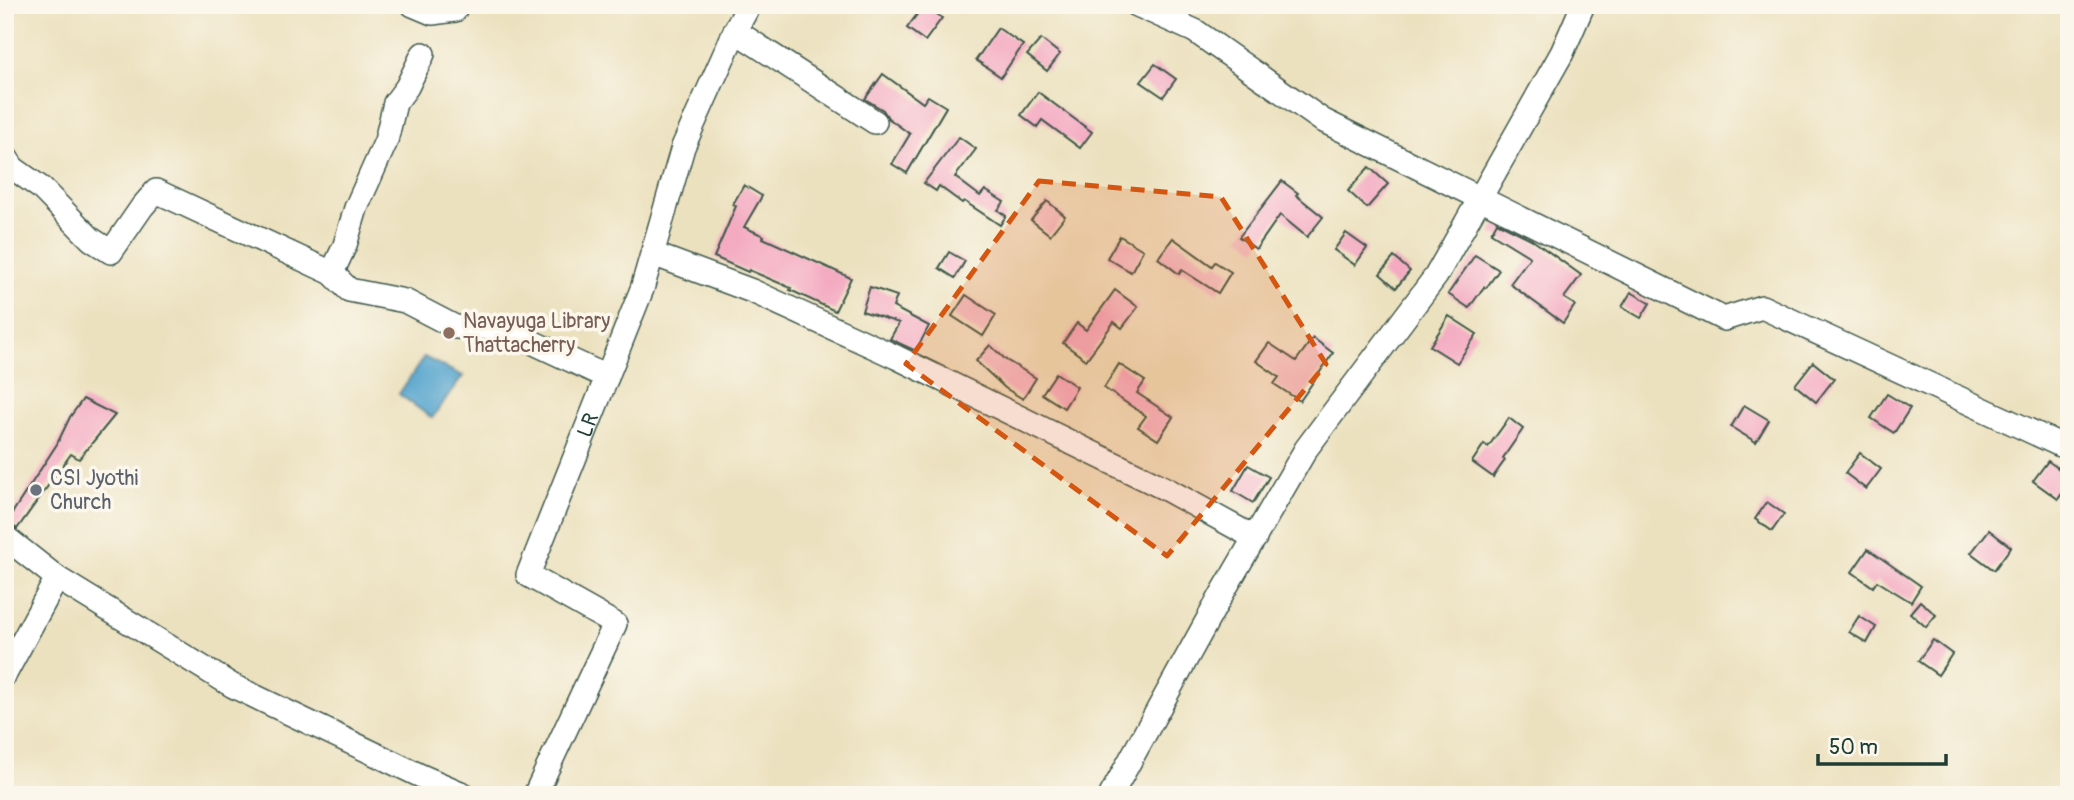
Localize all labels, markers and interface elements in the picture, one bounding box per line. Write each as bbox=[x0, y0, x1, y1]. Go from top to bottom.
place label: Navayuga Library Thattacherry bbox=[463, 308, 610, 359]
marker: Navayuga Library Thattacherry bbox=[441, 325, 457, 341]
street label: LR bbox=[571, 409, 605, 441]
place label: CSI Jyothi Church bbox=[50, 465, 139, 516]
marker: CSI Jyothi Church bbox=[28, 482, 44, 498]
scale bar bbox=[1818, 723, 1946, 767]
text: 50 m bbox=[1829, 734, 1878, 761]

